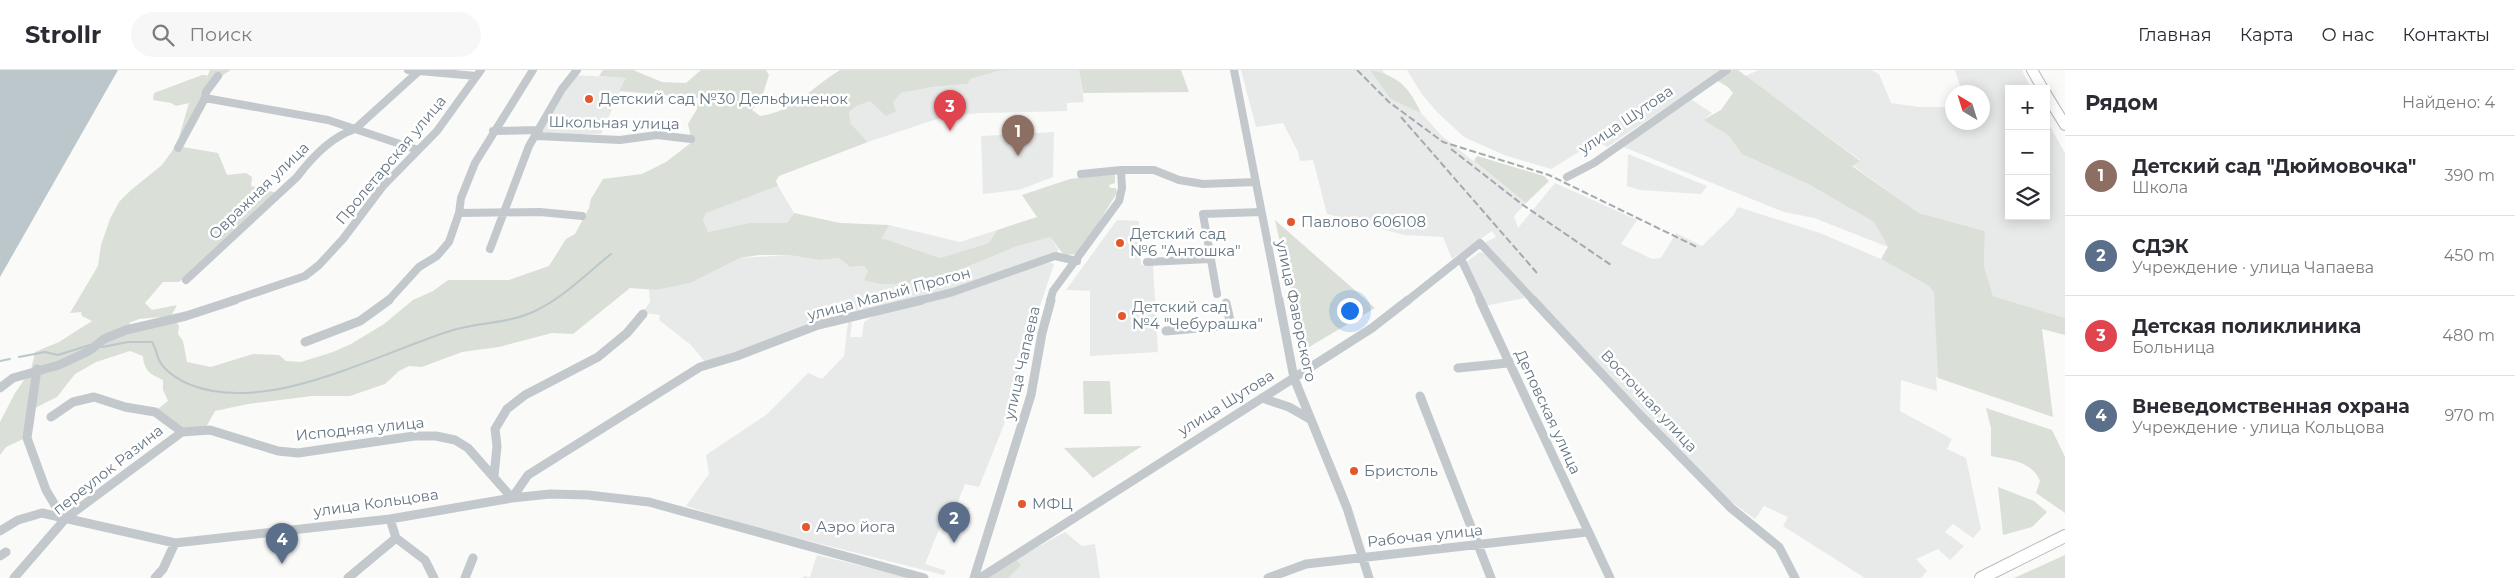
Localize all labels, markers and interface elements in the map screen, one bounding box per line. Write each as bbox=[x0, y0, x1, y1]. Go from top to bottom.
search box bbox=[131, 12, 481, 57]
text: Strollr bbox=[25, 20, 101, 49]
icon: search bbox=[149, 21, 177, 49]
text: Поиск bbox=[189, 23, 252, 46]
text: Главная bbox=[2138, 24, 2212, 46]
text: Карта bbox=[2240, 24, 2294, 46]
text: О нас bbox=[2322, 24, 2374, 46]
text: Контакты bbox=[2402, 24, 2490, 46]
street label: улица Шутова bbox=[1574, 81, 1677, 159]
north arrow bbox=[1945, 85, 1990, 130]
map controls bbox=[2005, 85, 2050, 220]
button: + bbox=[2005, 85, 2050, 130]
place label: Детский сад №30 Дельфиненок bbox=[599, 89, 848, 108]
pin: 3 bbox=[934, 90, 966, 131]
text: Рядом bbox=[2085, 90, 2158, 115]
street label: Пролетарская улица bbox=[331, 91, 450, 228]
marker: Детский сад №30 Дельфиненок bbox=[583, 93, 595, 105]
text: Найдено: 4 bbox=[2402, 93, 2495, 112]
street label: Школьная улица bbox=[548, 112, 680, 133]
pin: 1 bbox=[1002, 115, 1034, 156]
button: − bbox=[2005, 130, 2050, 175]
street label: Овражная улица bbox=[205, 138, 313, 243]
text: Детский сад "Дюймовочка" bbox=[2132, 155, 2416, 178]
text: 1 bbox=[2098, 166, 2104, 185]
text: 390 m bbox=[2444, 166, 2495, 185]
button: layers bbox=[2005, 175, 2050, 220]
text: Школа bbox=[2132, 178, 2188, 197]
place label: Павлово 606108 bbox=[1301, 212, 1426, 231]
marker: Павлово 606108 bbox=[1285, 216, 1297, 228]
place label: Детский сад №6 "Антошка" bbox=[1130, 224, 1241, 260]
text: СДЭК bbox=[2132, 235, 2189, 258]
marker: Детский сад №6 "Антошка" bbox=[1114, 237, 1126, 249]
street label: улица Фаворского bbox=[1272, 237, 1321, 384]
text: 2 bbox=[2096, 246, 2106, 265]
text: 450 m bbox=[2444, 246, 2495, 265]
text: Учреждение · улица Чапаева bbox=[2132, 258, 2374, 277]
street label: улица Малый Прогон bbox=[804, 263, 973, 325]
place label: Детский сад №4 "Чебурашка" bbox=[1132, 297, 1263, 333]
your location bbox=[1337, 298, 1363, 324]
street label: улица Чапаева bbox=[999, 304, 1044, 423]
marker: Детский сад №4 "Чебурашка" bbox=[1116, 310, 1128, 322]
text: Детская поликлиника bbox=[2132, 315, 2361, 338]
text: 3 bbox=[2096, 326, 2106, 345]
text: 480 m bbox=[2442, 326, 2495, 345]
text: Больница bbox=[2132, 338, 2215, 357]
street label: Деповская улица bbox=[1511, 346, 1586, 477]
street label: Восточная улица bbox=[1597, 346, 1702, 456]
street label: улица Шутова bbox=[1173, 365, 1277, 440]
text: Вневедомственная охрана bbox=[2132, 395, 2410, 418]
text: 4 bbox=[2095, 406, 2107, 425]
text: 970 m bbox=[2445, 406, 2495, 425]
street label: Исподняя улица bbox=[295, 412, 425, 445]
text: Учреждение · улица Кольцова bbox=[2132, 418, 2385, 437]
street label: переулок Разина bbox=[49, 421, 167, 519]
place label: Бристоль bbox=[1364, 461, 1438, 480]
marker: Бристоль bbox=[1348, 465, 1360, 477]
street label: улица Кольцова bbox=[311, 484, 440, 521]
place label: МФЦ bbox=[1032, 494, 1073, 513]
marker: МФЦ bbox=[1016, 498, 1028, 510]
pin: 2 bbox=[938, 502, 970, 543]
place label: Аэро йога bbox=[816, 517, 895, 536]
street label: Рабочая улица bbox=[1366, 520, 1484, 551]
marker: Аэро йога bbox=[800, 521, 812, 533]
pin: 4 bbox=[266, 523, 298, 564]

